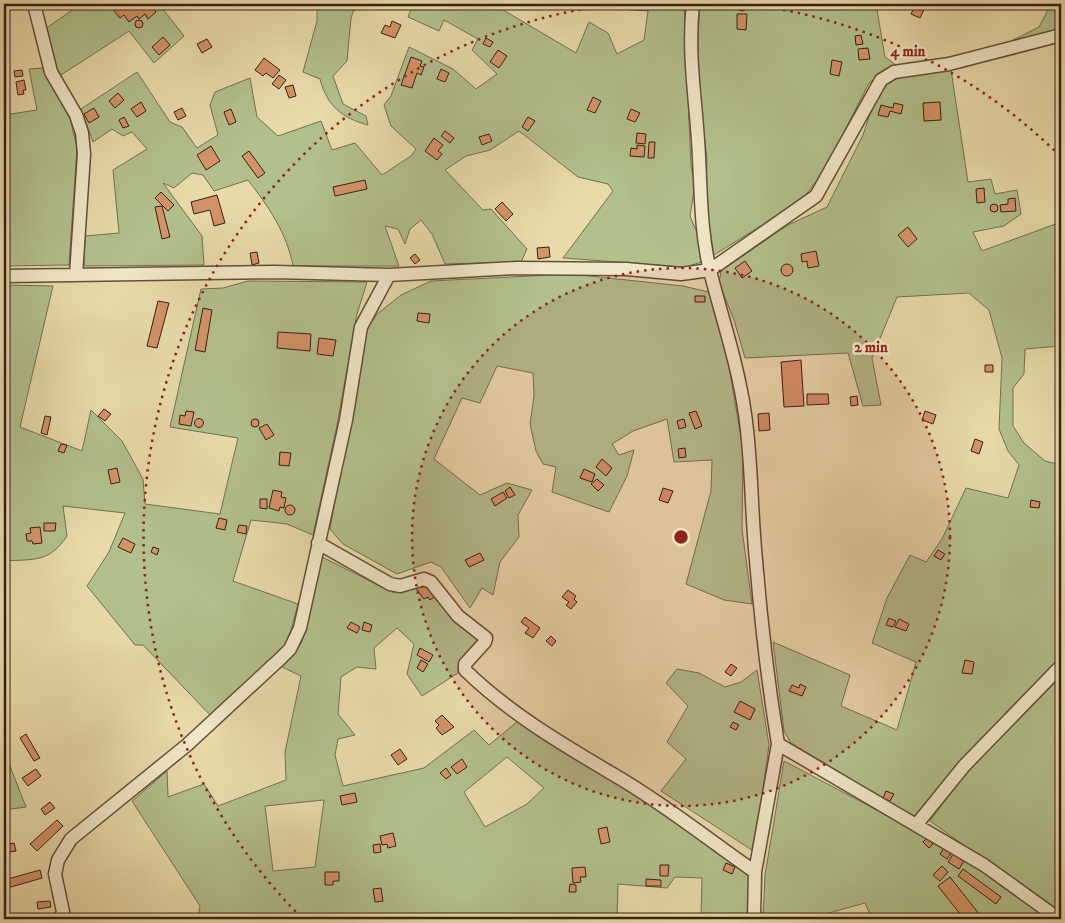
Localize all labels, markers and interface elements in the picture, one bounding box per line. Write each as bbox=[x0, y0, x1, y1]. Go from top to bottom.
text: 4 min bbox=[890, 42, 926, 61]
text: 2 min bbox=[854, 338, 888, 357]
centre of rings bbox=[672, 528, 690, 546]

